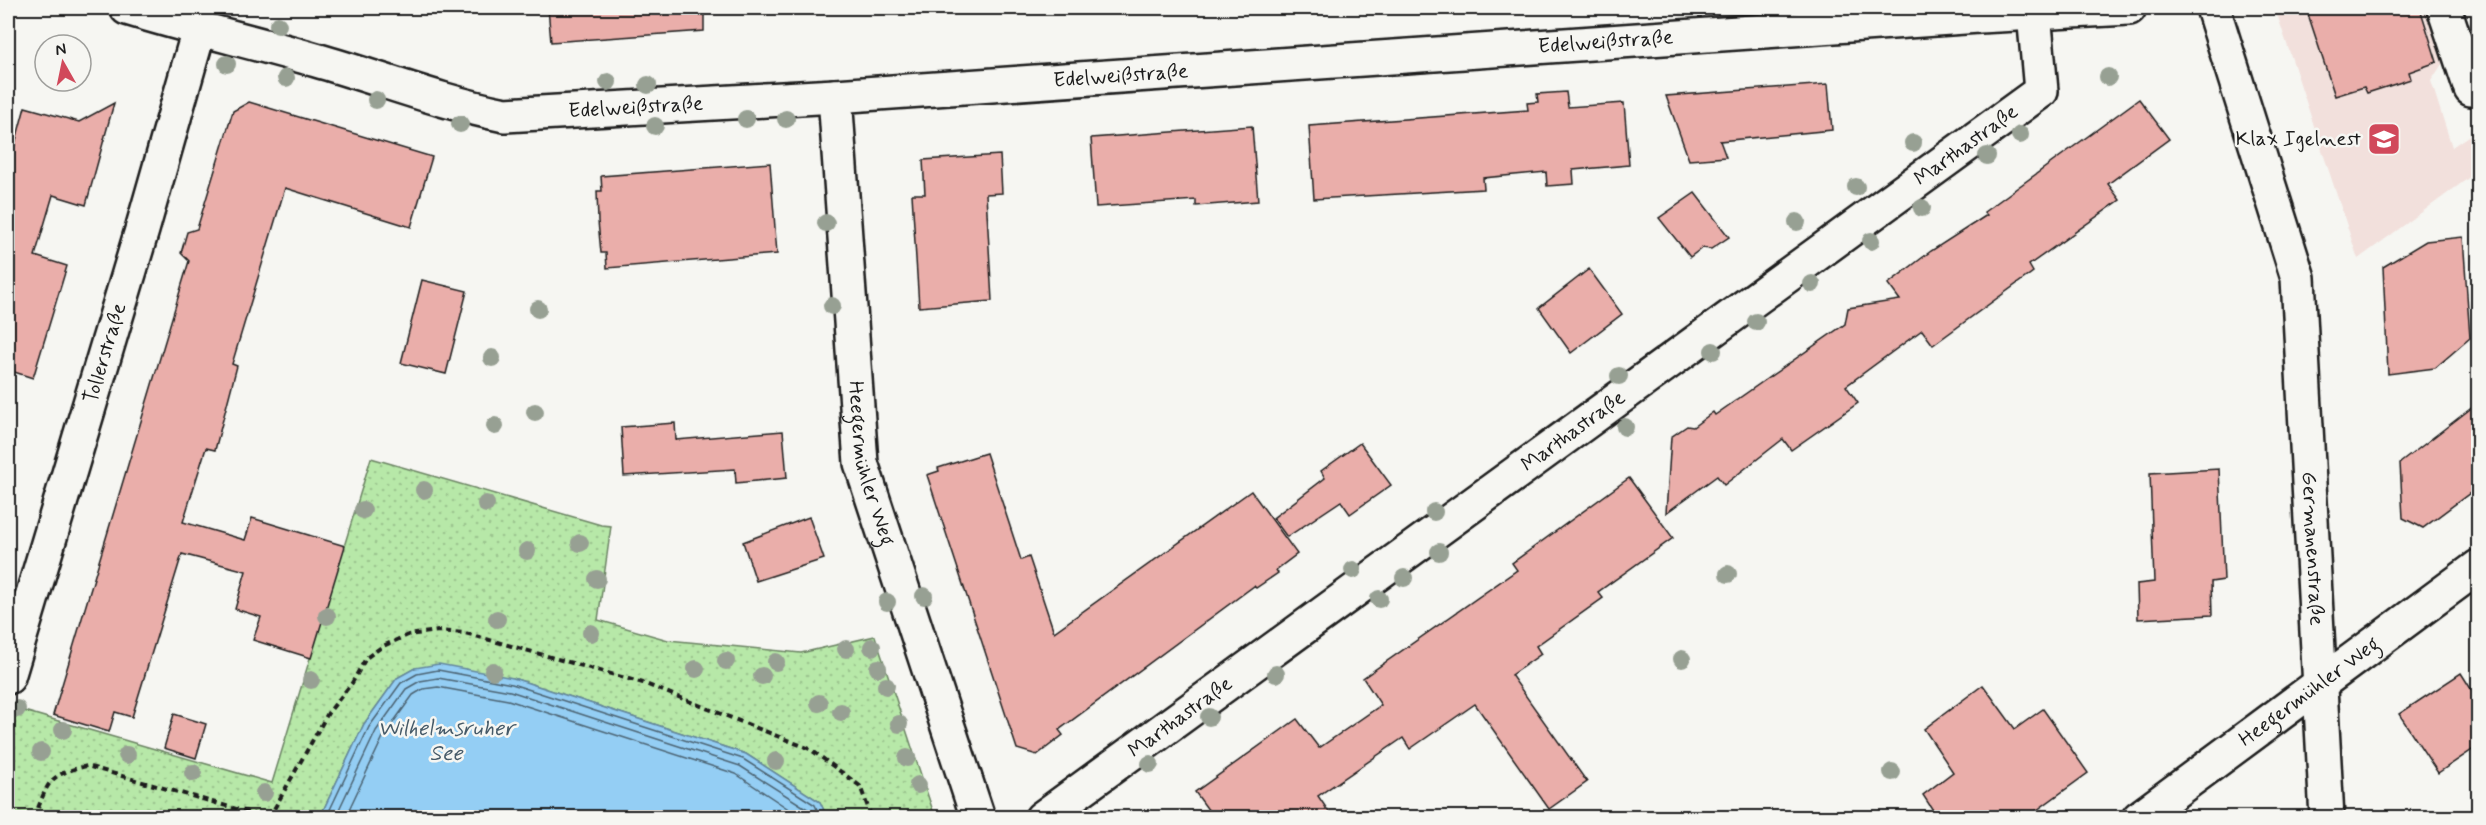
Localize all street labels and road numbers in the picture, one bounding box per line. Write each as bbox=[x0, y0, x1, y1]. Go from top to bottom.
street label: Edelweißstraße bbox=[1537, 23, 1674, 61]
street label: Edelweißstraße bbox=[1052, 57, 1189, 95]
street label: Edelweißstraße bbox=[568, 90, 704, 125]
street label: Marthastraße bbox=[1908, 98, 2024, 193]
street label: Tollerstraße bbox=[77, 300, 133, 407]
street label: Heegermühler Weg bbox=[841, 380, 901, 550]
street label: Marthastraße bbox=[1515, 384, 1631, 479]
street label: Germanenstraße bbox=[2294, 471, 2331, 626]
street label: Heegermühler Weg bbox=[2233, 630, 2387, 753]
street label: Marthastraße bbox=[1123, 670, 1238, 765]

